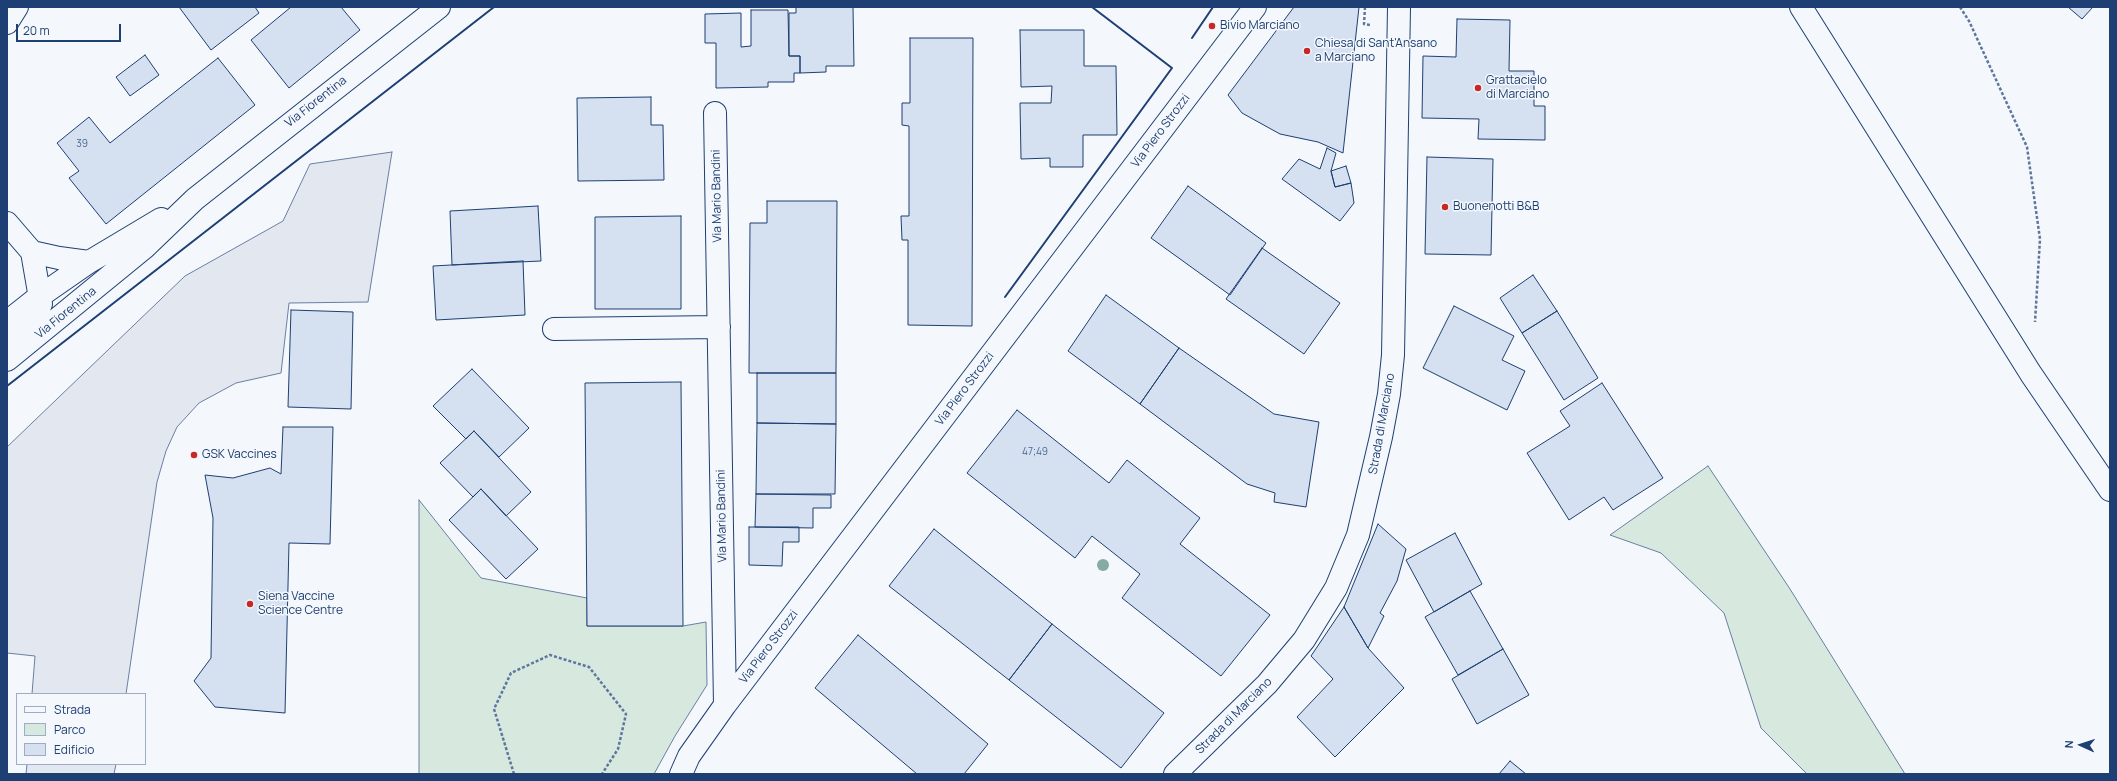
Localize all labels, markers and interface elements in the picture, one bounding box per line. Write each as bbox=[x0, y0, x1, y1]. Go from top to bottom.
scale bar bbox=[18, 16, 123, 42]
place label: Bivio Marciano bbox=[1220, 19, 1300, 33]
marker: Bivio Marciano bbox=[1207, 21, 1217, 31]
text: 20 m bbox=[23, 22, 50, 39]
place label: Chiesa di Sant'Ansano a Marciano bbox=[1315, 37, 1437, 65]
marker: Chiesa di Sant'Ansano a Marciano bbox=[1302, 46, 1312, 56]
street label: Via Fiorentina bbox=[282, 73, 350, 131]
place label: Grattacielo di Marciano bbox=[1486, 74, 1549, 102]
marker: Grattacielo di Marciano bbox=[1473, 83, 1483, 93]
street label: Via Piero Strozzi bbox=[1129, 91, 1193, 171]
house number: 39 bbox=[76, 138, 88, 150]
street label: Via Mario Bandini bbox=[709, 149, 725, 243]
place label: Buonenotti B&B bbox=[1453, 200, 1539, 214]
marker: Buonenotti B&B bbox=[1440, 202, 1450, 212]
street label: Via Fiorentina bbox=[33, 284, 99, 342]
street label: Via Piero Strozzi bbox=[933, 349, 997, 429]
street label: Strada di Marciano bbox=[1366, 372, 1398, 476]
house number: 47;49 bbox=[1022, 446, 1048, 458]
place label: GSK Vaccines bbox=[202, 448, 277, 462]
marker: GSK Vaccines bbox=[189, 450, 199, 460]
street label: Via Mario Bandini bbox=[714, 469, 730, 563]
place label: Siena Vaccine Science Centre bbox=[258, 590, 343, 618]
marker: Siena Vaccine Science Centre bbox=[245, 599, 255, 609]
street label: Via Piero Strozzi bbox=[737, 607, 801, 687]
street label: Strada di Marciano bbox=[1193, 675, 1275, 757]
legend bbox=[16, 693, 146, 765]
text: Strada bbox=[54, 701, 91, 718]
text: Parco bbox=[54, 721, 85, 738]
north arrow bbox=[2061, 725, 2101, 765]
text: N bbox=[2061, 740, 2076, 749]
text: Edificio bbox=[54, 741, 94, 758]

